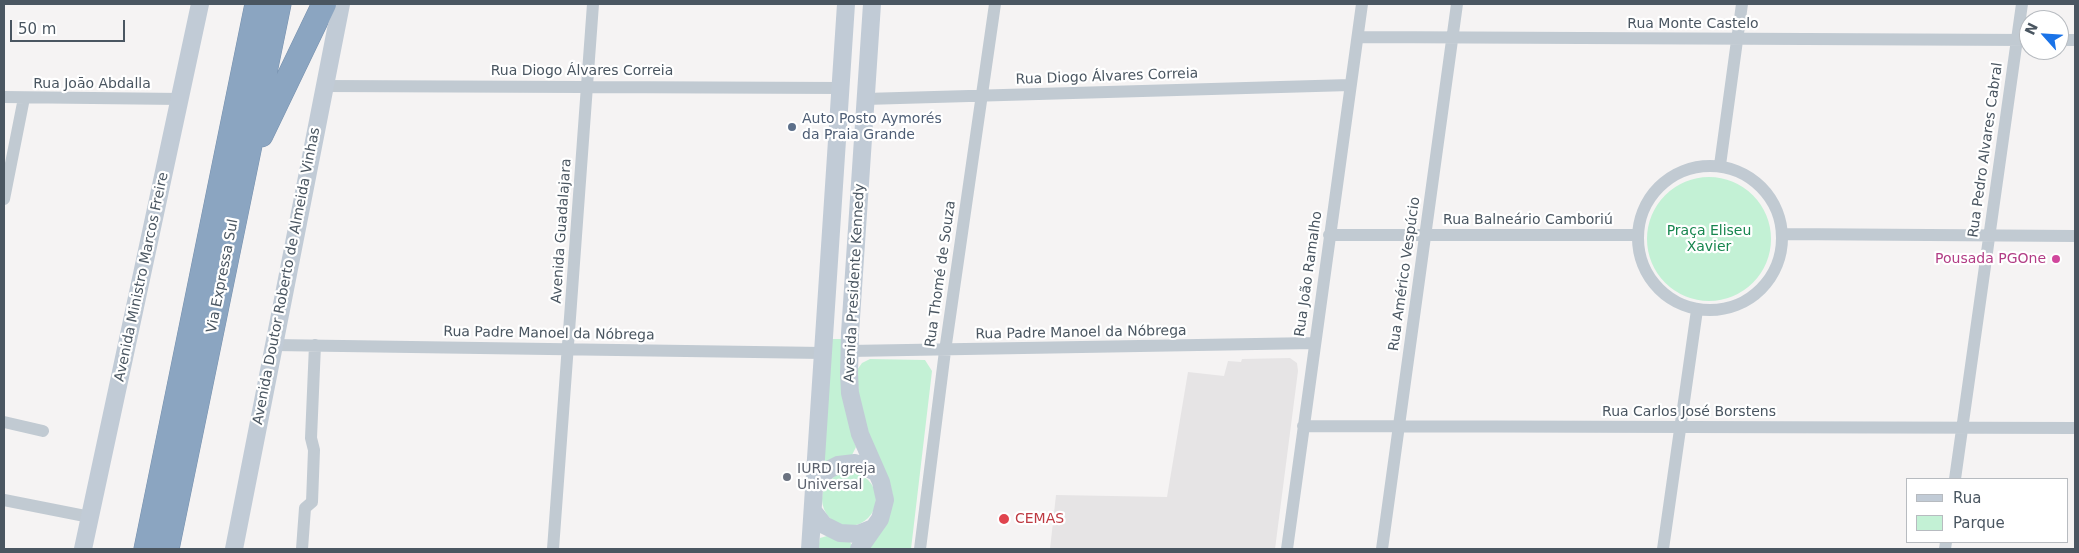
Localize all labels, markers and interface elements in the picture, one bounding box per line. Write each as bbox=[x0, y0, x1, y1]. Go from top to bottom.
scale bar bbox=[12, 10, 128, 42]
north arrow bbox=[2019, 10, 2069, 60]
street label: Rua Monte Castelo bbox=[1627, 16, 1759, 32]
text: 50 m bbox=[18, 20, 56, 38]
text: N bbox=[2022, 20, 2041, 38]
street label: Rua Pedro Alvares Cabral bbox=[1965, 61, 2007, 239]
street label: Rua Diogo Álvares Correia bbox=[491, 63, 673, 79]
street label: Rua Diogo Álvares Correia bbox=[1015, 65, 1199, 89]
street label: Rua Joāo Abdalla bbox=[33, 76, 151, 92]
place label: Auto Posto Aymorés da Praia Grande bbox=[802, 111, 942, 144]
marker: Auto Posto Aymorés da Praia Grande bbox=[786, 121, 798, 133]
street label: Avenida Doutor Roberto de Almeida Vinhas bbox=[250, 126, 324, 426]
street label: Avenida Guadalajara bbox=[549, 158, 575, 304]
street label: Avenida Ministro Marcos Freire bbox=[112, 171, 172, 383]
street label: Avenida Presidente Kennedy bbox=[841, 183, 869, 383]
street label: Rua Américo Vespúcio bbox=[1386, 196, 1424, 352]
street label: Rua Thomé de Souza bbox=[922, 200, 960, 348]
street label: Rua João Ramalho bbox=[1292, 210, 1326, 338]
street label: Rua Balneário Camboriú bbox=[1443, 212, 1613, 228]
street label: Via Expressa Sul bbox=[204, 218, 242, 334]
park label: Praça Eliseu Xavier bbox=[1667, 223, 1751, 256]
place label: Pousada PGOne bbox=[1935, 251, 2046, 267]
marker: Pousada PGOne bbox=[2050, 253, 2062, 265]
street label: Rua Padre Manoel da Nóbrega bbox=[975, 323, 1187, 343]
street label: Rua Padre Manoel da Nóbrega bbox=[443, 324, 655, 344]
street label: Rua Carlos José Borstens bbox=[1602, 404, 1776, 420]
place label: IURD Igreja Universal bbox=[797, 461, 876, 494]
marker: IURD Igreja Universal bbox=[781, 471, 793, 483]
legend bbox=[1906, 478, 2069, 543]
text: Rua bbox=[1953, 489, 1981, 507]
place label: CEMAS bbox=[1015, 511, 1064, 527]
marker: CEMAS bbox=[997, 512, 1011, 526]
text: Parque bbox=[1953, 514, 2005, 532]

